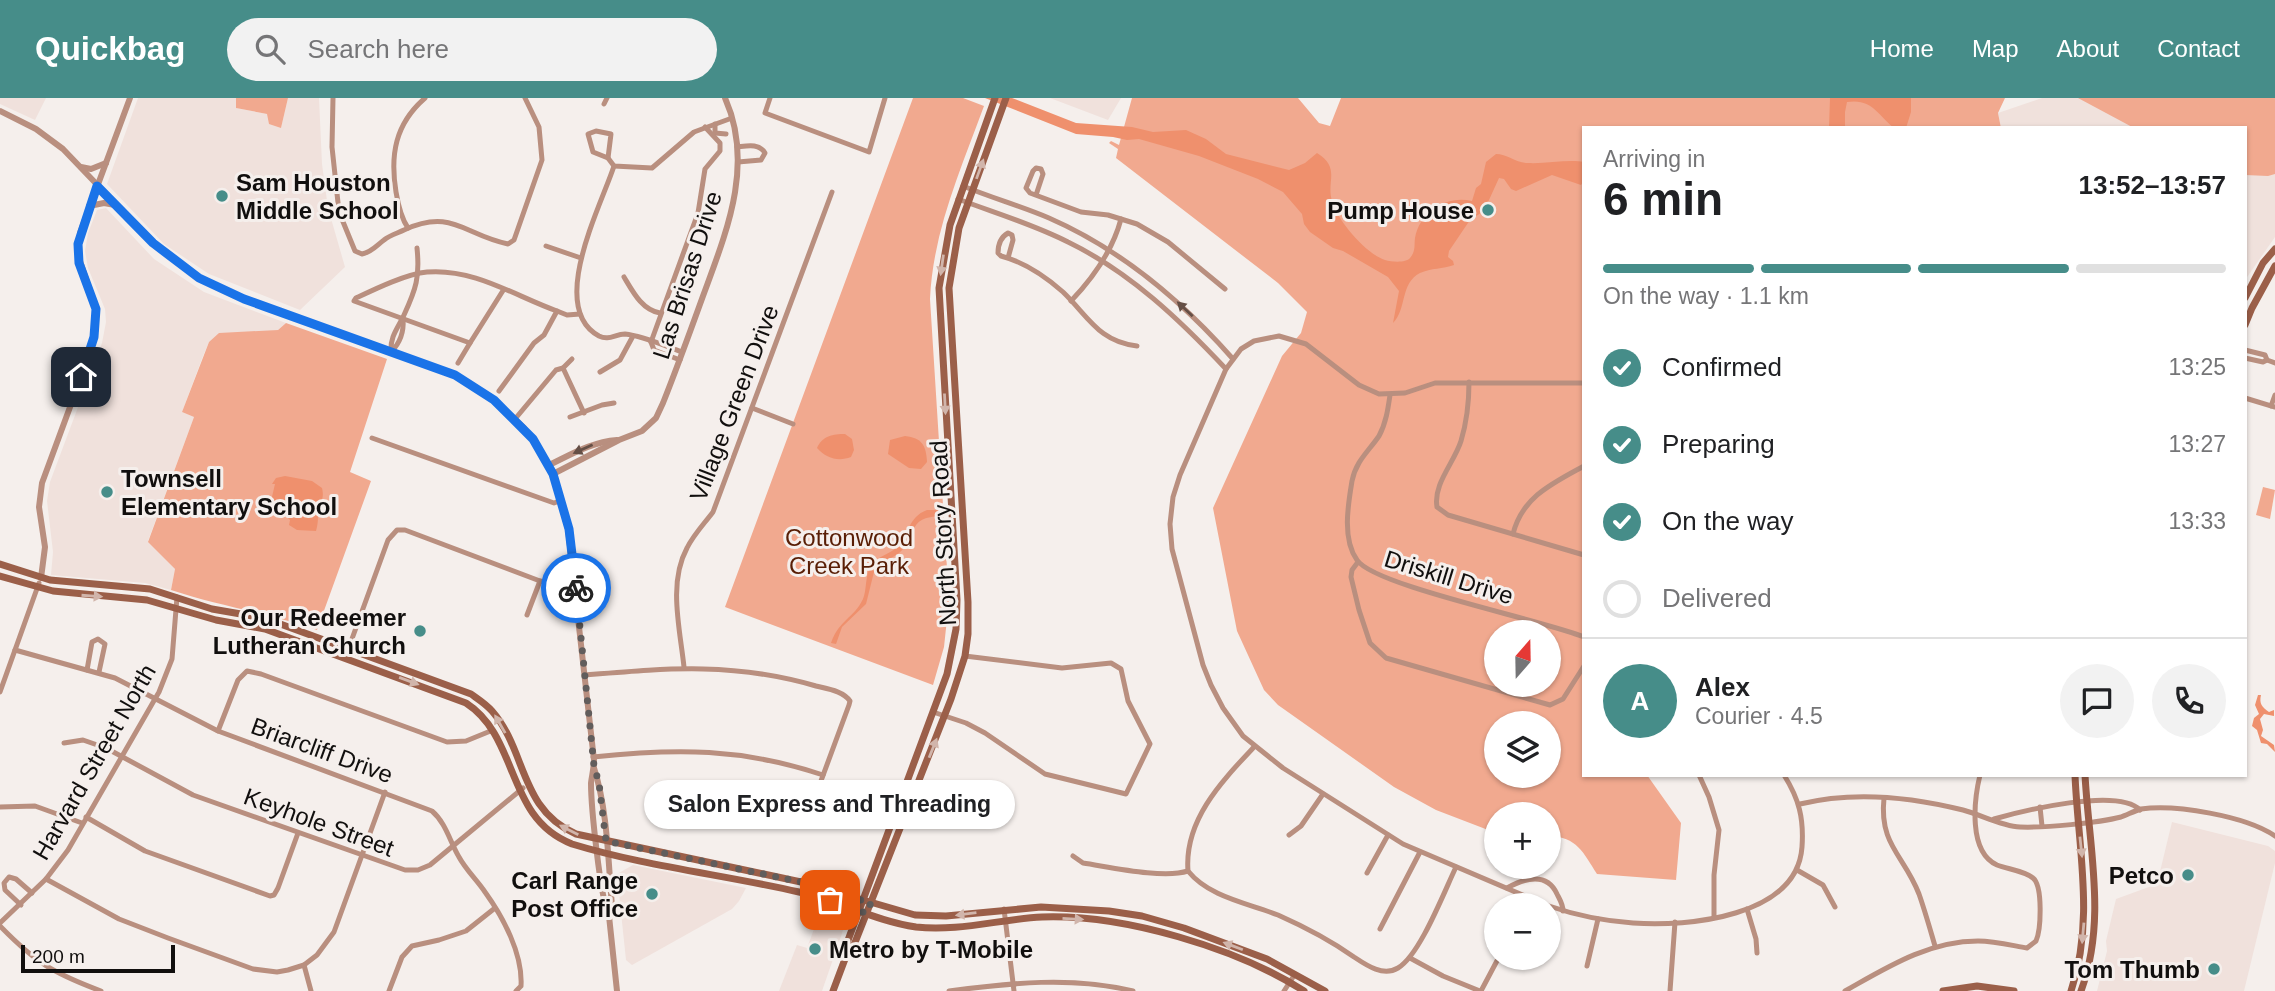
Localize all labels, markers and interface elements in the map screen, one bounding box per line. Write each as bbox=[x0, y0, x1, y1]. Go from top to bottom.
search box bbox=[227, 18, 717, 81]
text: Quickbag bbox=[35, 30, 185, 67]
icon: search bbox=[251, 30, 289, 68]
text: Search here bbox=[307, 34, 449, 64]
text: Home bbox=[1870, 35, 1934, 62]
text: Map bbox=[1972, 35, 2019, 62]
text: About bbox=[2057, 35, 2119, 62]
text: Contact bbox=[2157, 35, 2240, 62]
text: Arriving in bbox=[1603, 146, 1705, 172]
one-way arrow bbox=[975, 159, 986, 180]
place label: Sam Houston Middle School bbox=[236, 169, 399, 224]
text: 13:52–13:57 bbox=[2079, 170, 2226, 200]
text: 6 min bbox=[1603, 173, 1723, 225]
marker: Sam Houston Middle School bbox=[214, 188, 230, 204]
street label: Las Brisas Drive bbox=[647, 188, 727, 362]
place label: Pump House bbox=[1327, 197, 1474, 224]
marker: Pump House bbox=[1480, 202, 1496, 218]
one-way arrow bbox=[936, 254, 947, 276]
text: On the way · 1.1 km bbox=[1603, 283, 1809, 309]
street label: Village Green Drive bbox=[684, 301, 784, 505]
one-way arrow bbox=[1177, 302, 1194, 318]
pin bbox=[51, 347, 111, 407]
icon: check bbox=[1603, 349, 1641, 387]
text: Confirmed bbox=[1662, 352, 1782, 382]
text: 13:25 bbox=[2168, 354, 2226, 380]
icon: home bbox=[62, 358, 100, 396]
one-way arrow bbox=[940, 393, 951, 415]
icon: check bbox=[1603, 426, 1641, 464]
text: Preparing bbox=[1662, 429, 1775, 459]
text: 13:27 bbox=[2168, 431, 2226, 457]
street label: North Story Road bbox=[925, 440, 961, 626]
one-way arrow bbox=[573, 443, 593, 455]
place label: Townsell Elementary School bbox=[121, 465, 337, 520]
marker: Townsell Elementary School bbox=[99, 484, 115, 500]
icon: check bbox=[1603, 503, 1641, 541]
text: On the way bbox=[1662, 506, 1794, 536]
text: 13:33 bbox=[2168, 508, 2226, 534]
park label: Cottonwood Creek Park bbox=[785, 524, 913, 579]
street label: Driskill Drive bbox=[1381, 545, 1517, 609]
courier bbox=[541, 553, 611, 623]
icon: bike bbox=[557, 569, 595, 607]
text: Delivered bbox=[1662, 583, 1772, 613]
one-way arrow bbox=[81, 590, 103, 601]
place label: Our Redeemer Lutheran Church bbox=[213, 604, 406, 659]
north arrow bbox=[1484, 620, 1561, 696]
map controls bbox=[1484, 620, 1561, 970]
marker: Our Redeemer Lutheran Church bbox=[412, 623, 428, 639]
street label: Harvard Street North bbox=[27, 659, 161, 865]
button: chat bbox=[2060, 664, 2134, 738]
button: phone bbox=[2152, 664, 2226, 738]
text: Alex bbox=[1695, 672, 1750, 702]
one-way arrow bbox=[399, 676, 420, 687]
text: A bbox=[1631, 686, 1649, 716]
text: Courier · 4.5 bbox=[1695, 703, 1823, 729]
button: layers bbox=[1484, 711, 1561, 788]
street label: Briarcliff Drive bbox=[247, 712, 397, 788]
one-way arrow bbox=[494, 714, 506, 733]
one-way arrow bbox=[927, 738, 938, 759]
callout: Salon Express and Threading bbox=[644, 781, 1015, 830]
street label: Keyhole Street bbox=[240, 782, 398, 862]
text: Salon Express and Threading bbox=[668, 791, 991, 817]
button: + bbox=[1484, 802, 1561, 879]
one-way arrow bbox=[559, 824, 579, 835]
one-way arrow bbox=[2075, 837, 2086, 859]
place label: Petco bbox=[2109, 862, 2174, 889]
place label: Carl Range Post Office bbox=[511, 867, 638, 922]
marker: Petco bbox=[2180, 867, 2196, 883]
pin bbox=[800, 870, 860, 930]
icon: bag bbox=[811, 881, 849, 919]
marker: Carl Range Post Office bbox=[644, 886, 660, 902]
button: − bbox=[1484, 893, 1561, 970]
one-way arrow bbox=[955, 908, 977, 919]
one-way arrow bbox=[1063, 913, 1085, 924]
one-way arrow bbox=[2077, 922, 2088, 944]
place label: Metro by T-Mobile bbox=[829, 936, 1033, 963]
marker: Metro by T-Mobile bbox=[807, 941, 823, 957]
one-way arrow bbox=[1223, 941, 1244, 952]
scale bar bbox=[21, 942, 175, 974]
text: 200 m bbox=[32, 946, 85, 967]
place label: Tom Thumb bbox=[2064, 956, 2200, 983]
marker: Tom Thumb bbox=[2206, 961, 2222, 977]

